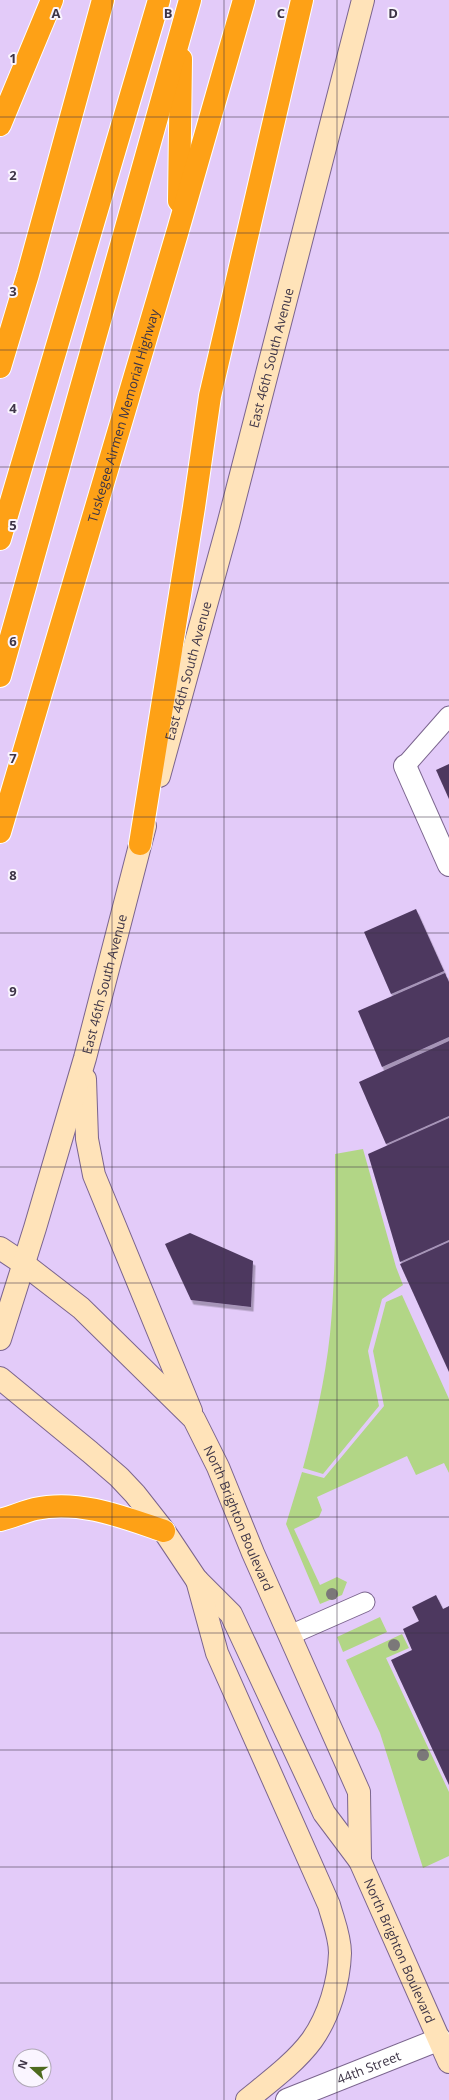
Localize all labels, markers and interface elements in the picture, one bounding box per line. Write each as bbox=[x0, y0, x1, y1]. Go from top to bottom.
text: A bbox=[52, 4, 61, 22]
text: B bbox=[164, 4, 173, 22]
text: C bbox=[277, 4, 285, 22]
text: D bbox=[388, 4, 398, 22]
text: 1 bbox=[9, 49, 17, 67]
text: 2 bbox=[9, 166, 17, 184]
text: 3 bbox=[9, 282, 17, 300]
street label: East 46th South Avenue bbox=[244, 286, 298, 430]
street label: Tuskegee Airmen Memorial Highway bbox=[83, 307, 163, 525]
text: 4 bbox=[9, 399, 17, 417]
text: 5 bbox=[9, 516, 17, 534]
street label: East 46th South Avenue bbox=[160, 599, 216, 743]
text: 6 bbox=[9, 632, 17, 650]
text: 7 bbox=[9, 749, 17, 767]
text: 8 bbox=[9, 866, 17, 884]
street label: East 46th South Avenue bbox=[77, 912, 131, 1056]
text: 9 bbox=[9, 982, 17, 1000]
street label: North Brighton Boulevard bbox=[200, 1442, 278, 1594]
street label: North Brighton Boulevard bbox=[360, 1875, 440, 2026]
street label: 44th Street bbox=[334, 2046, 404, 2088]
north arrow bbox=[12, 2048, 52, 2088]
text: N bbox=[14, 2057, 31, 2071]

